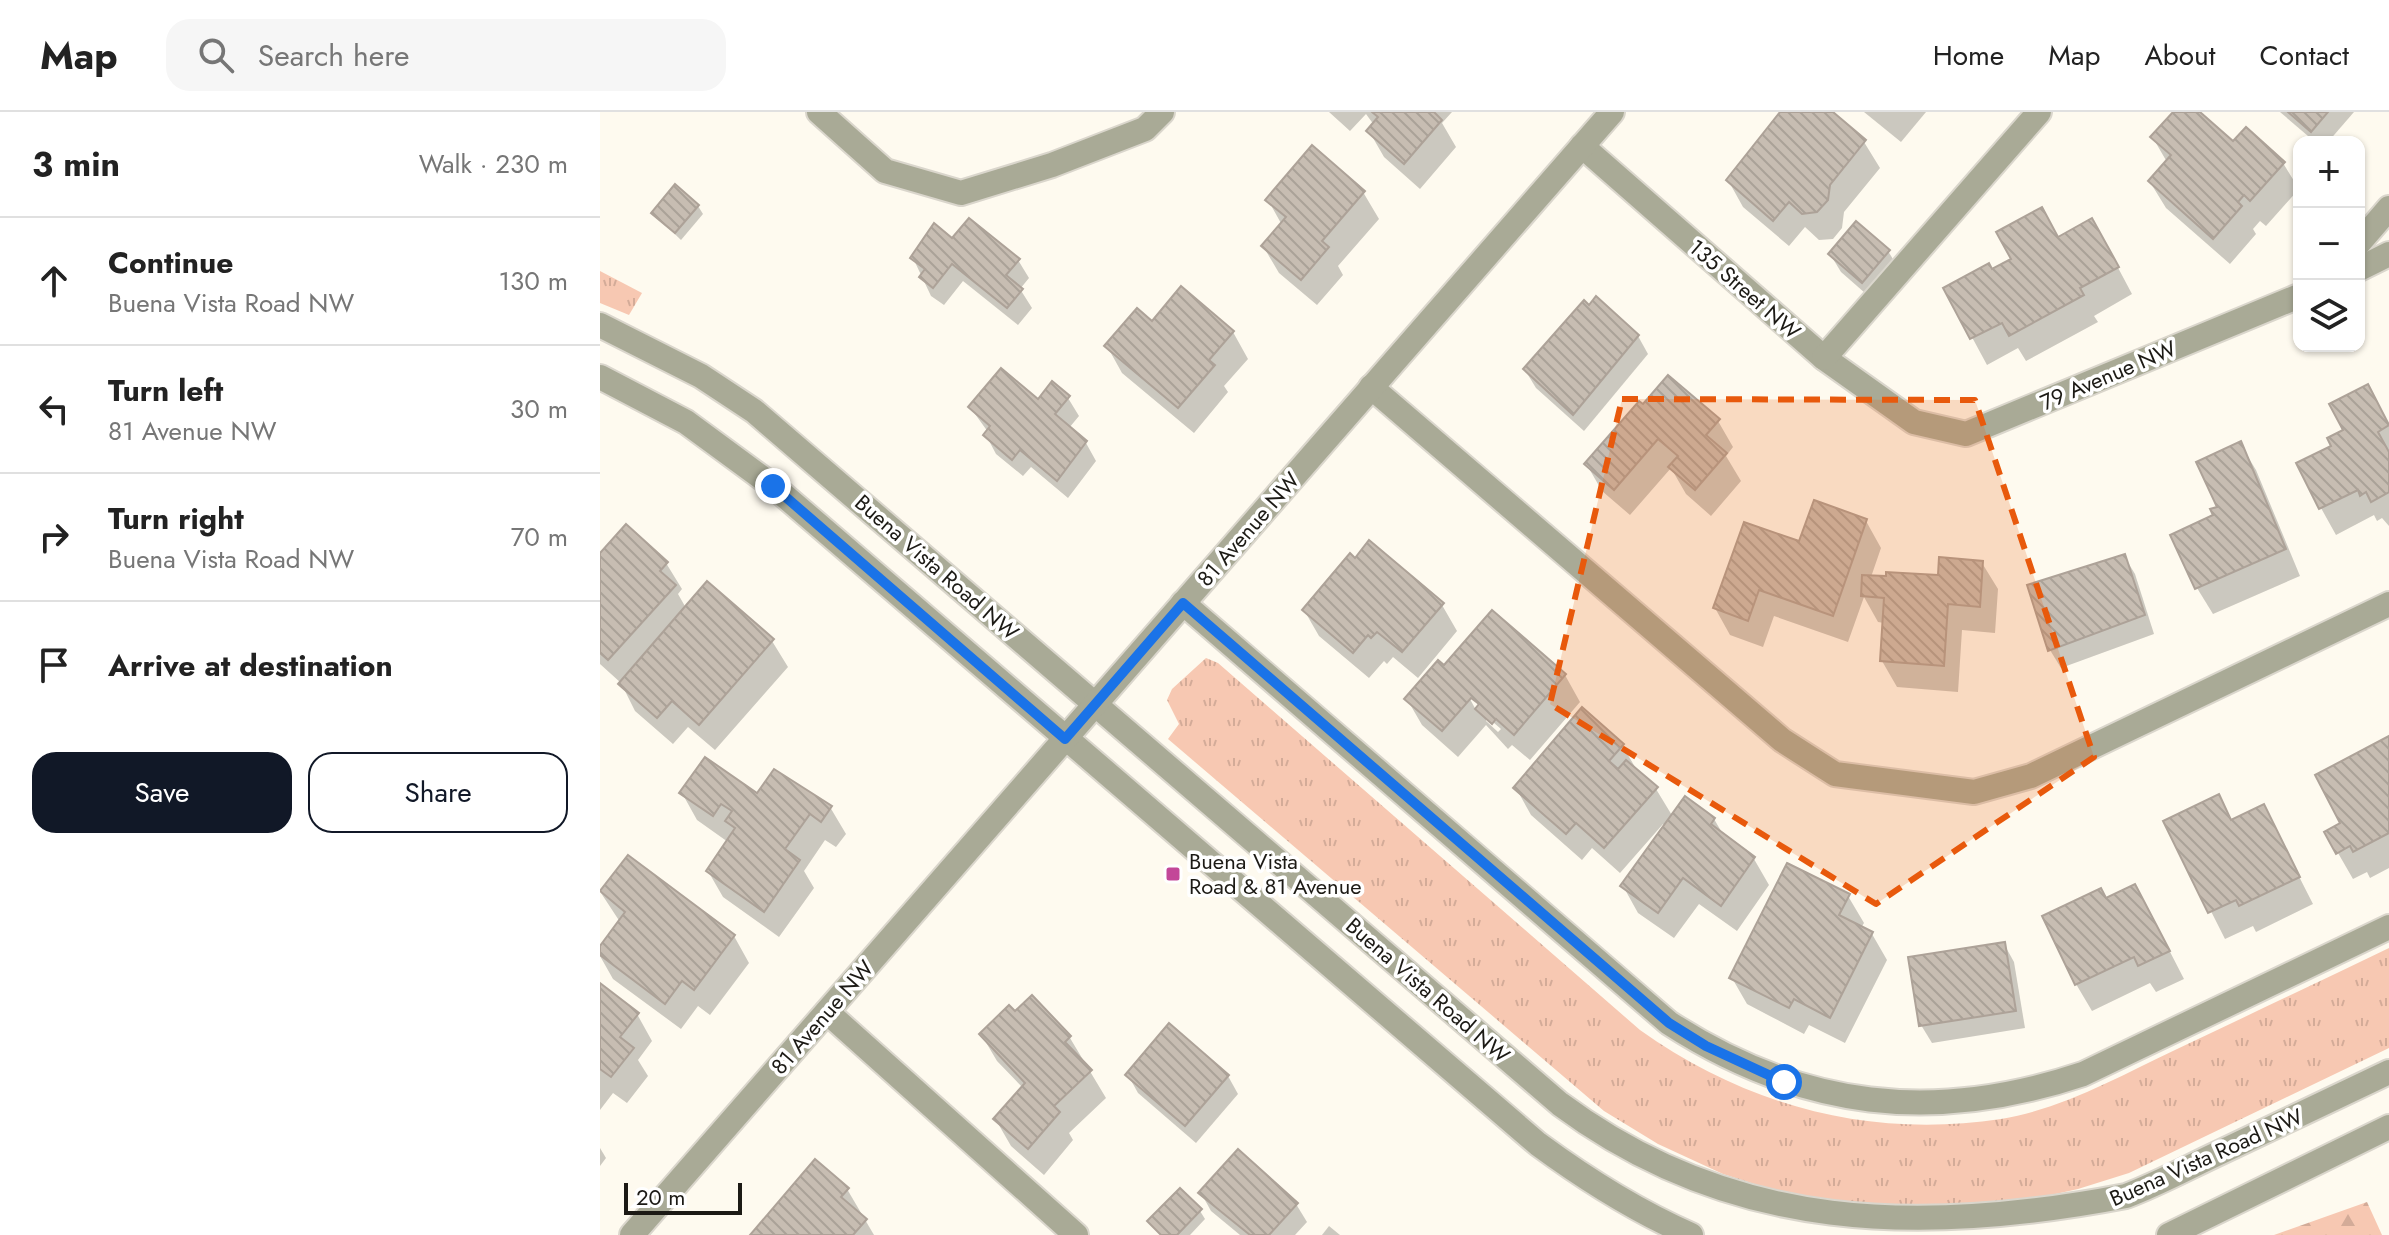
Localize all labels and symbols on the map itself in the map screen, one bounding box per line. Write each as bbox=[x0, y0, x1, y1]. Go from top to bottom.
street label: 135 Street NW bbox=[1682, 231, 1808, 347]
street label: 79 Avenue NW bbox=[2035, 332, 2181, 418]
street label: 81 Avenue NW bbox=[1189, 465, 1307, 593]
route end bbox=[755, 468, 791, 504]
street label: Buena Vista Road NW bbox=[848, 487, 1026, 648]
place label: Buena Vista Road & 81 Avenue bbox=[1189, 845, 1362, 902]
marker: Buena Vista Road & 81 Avenue bbox=[1164, 865, 1182, 883]
street label: Buena Vista Road NW bbox=[1339, 910, 1517, 1071]
street label: 81 Avenue NW bbox=[763, 953, 881, 1081]
route start bbox=[1766, 1064, 1802, 1100]
street label: Buena Vista Road NW bbox=[2104, 1100, 2308, 1214]
scale bar bbox=[624, 1179, 742, 1215]

